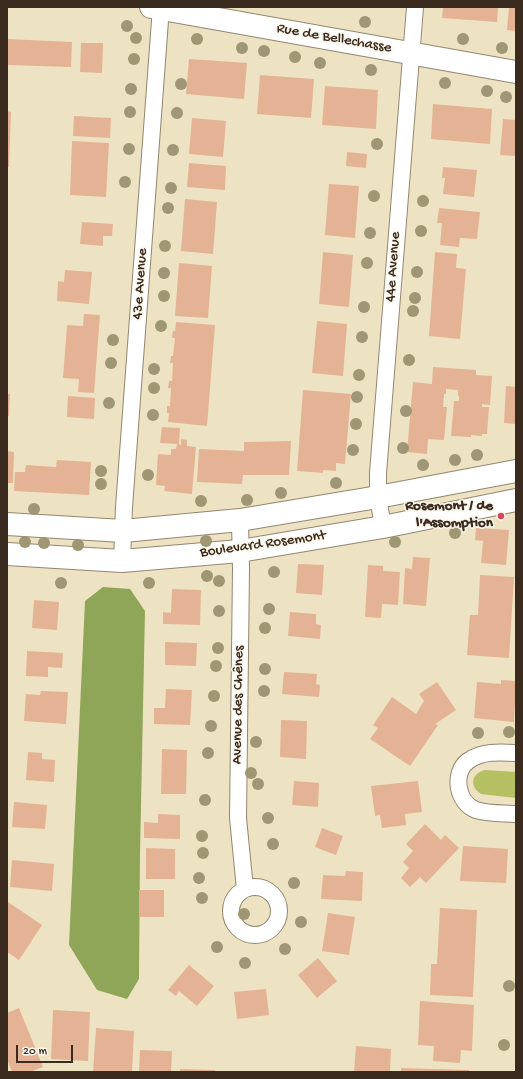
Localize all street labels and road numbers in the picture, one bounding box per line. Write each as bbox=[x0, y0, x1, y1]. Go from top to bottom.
street label: Rue de Bellechasse bbox=[275, 20, 393, 58]
street label: 44e Avenue bbox=[383, 231, 405, 303]
street label: 43e Avenue bbox=[130, 248, 152, 320]
street label: Boulevard Rosemont bbox=[199, 527, 327, 563]
street label: Avenue des Chênes bbox=[229, 646, 249, 764]

